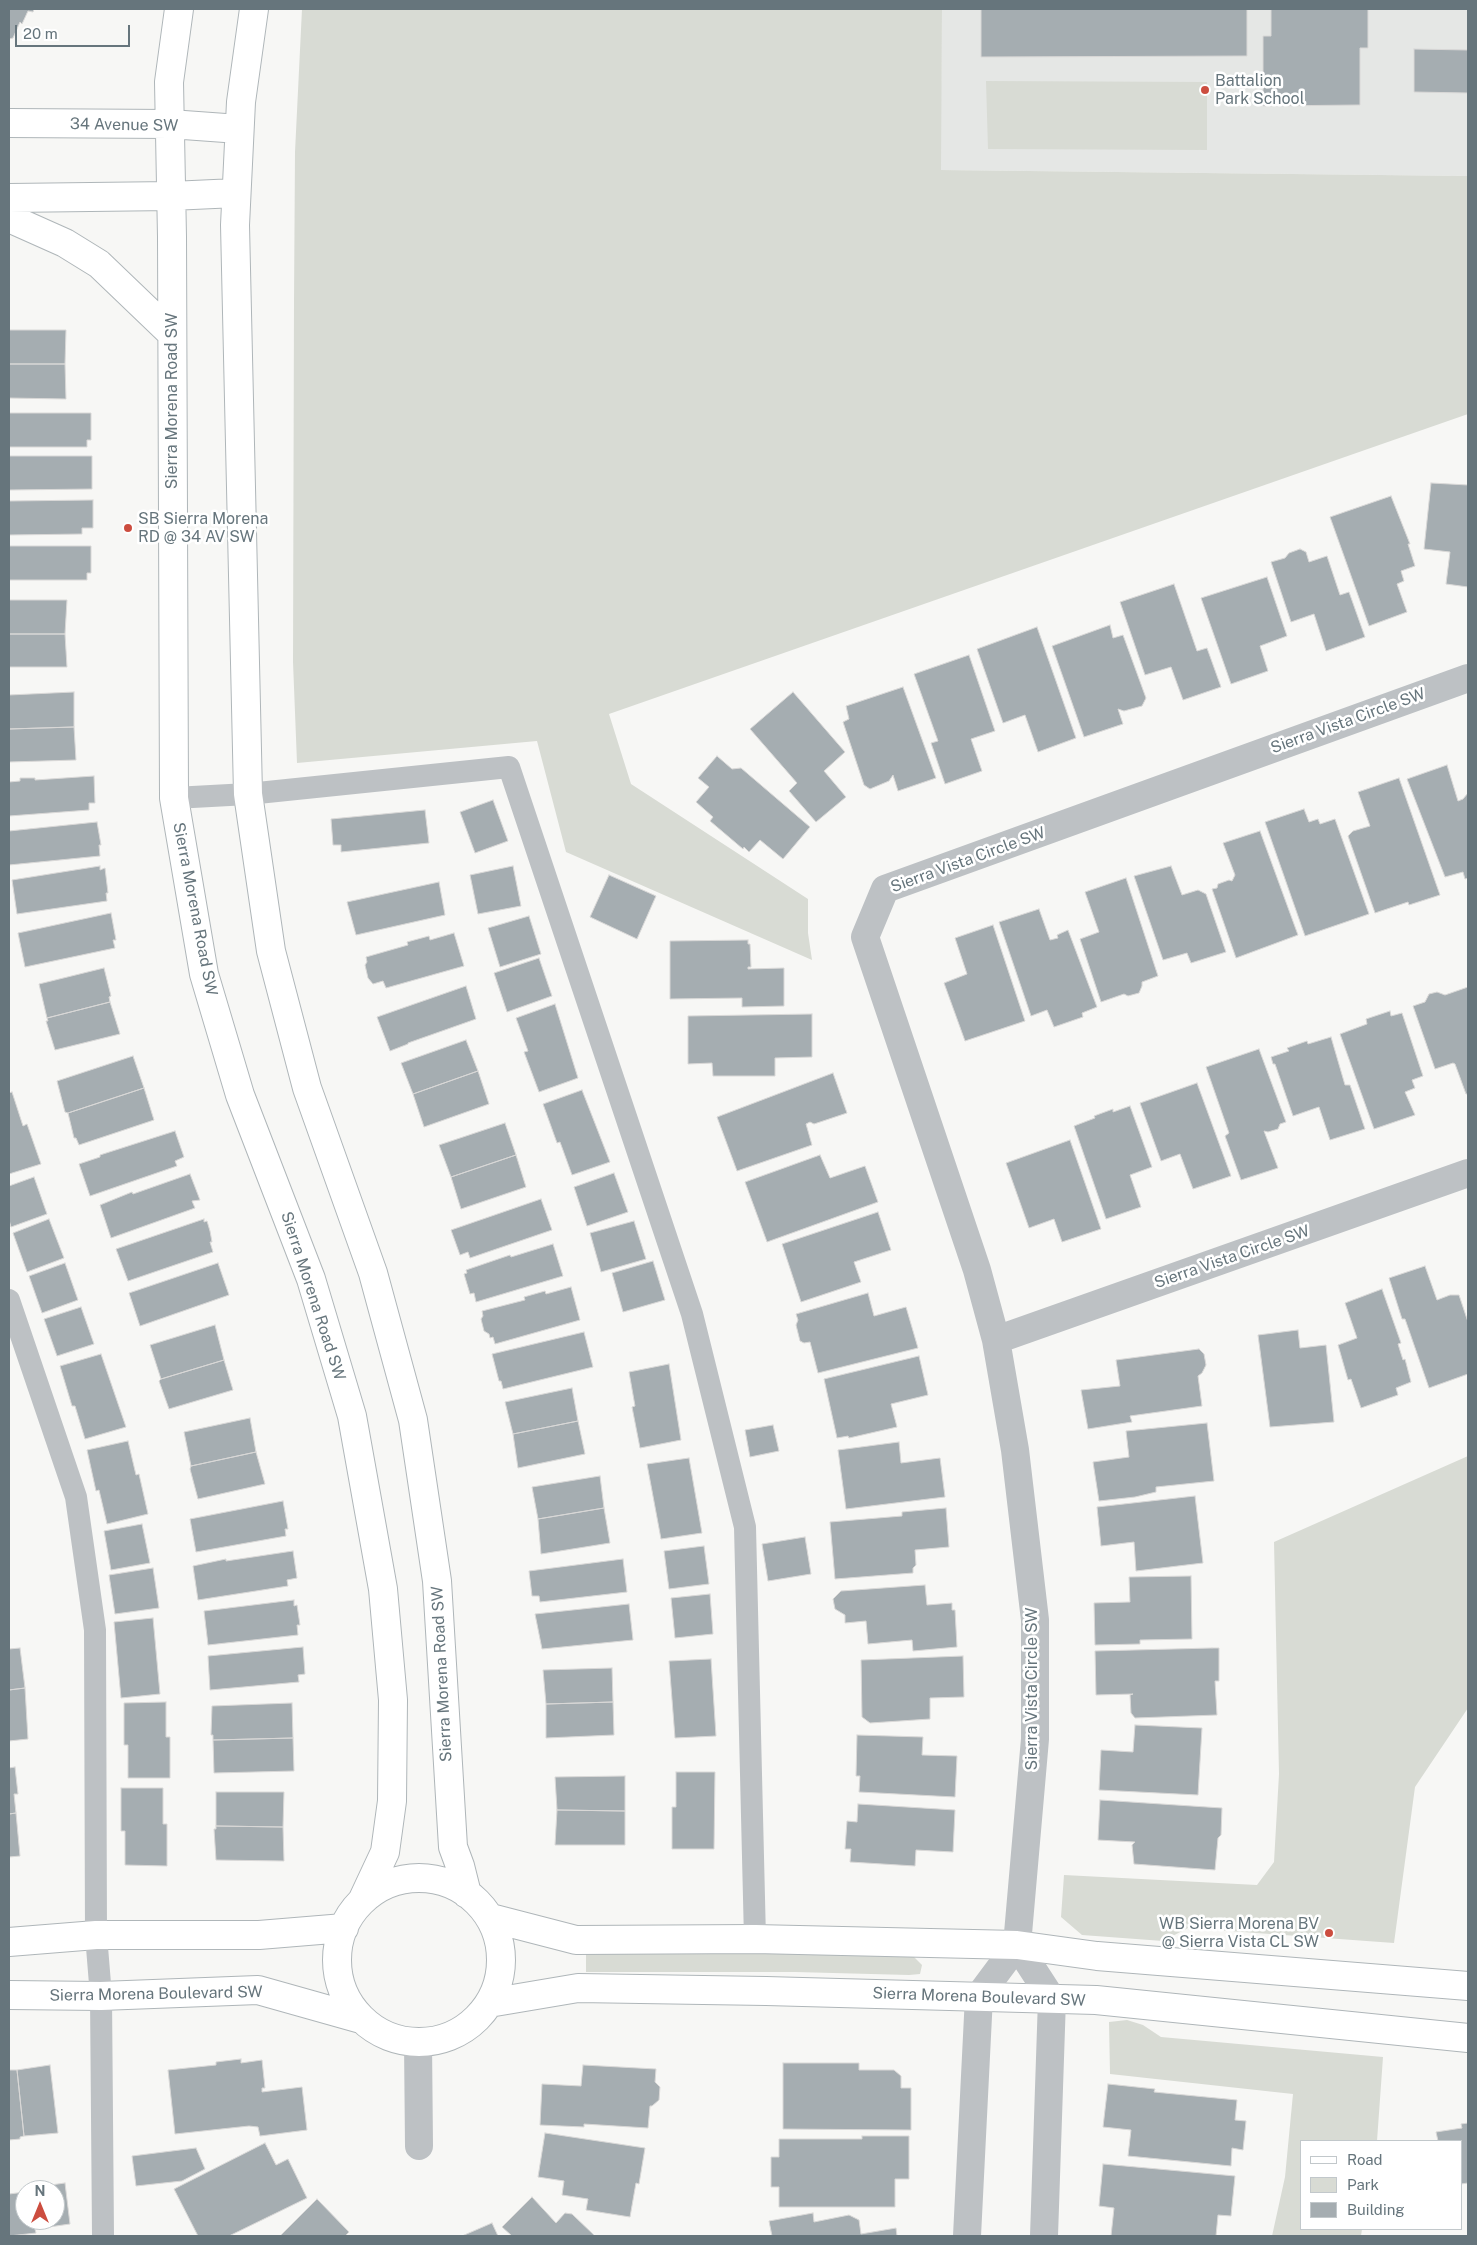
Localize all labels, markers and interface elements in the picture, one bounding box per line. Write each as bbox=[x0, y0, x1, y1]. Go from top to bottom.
scale bar bbox=[18, 15, 132, 47]
text: 20 m bbox=[23, 25, 58, 42]
place label: Battalion Park School bbox=[1215, 71, 1304, 109]
marker: Battalion Park School bbox=[1199, 84, 1211, 96]
street label: 34 Avenue SW bbox=[70, 114, 178, 136]
street label: Sierra Morena Road SW bbox=[162, 313, 182, 489]
place label: SB Sierra Morena RD @ 34 AV SW bbox=[138, 509, 268, 547]
marker: SB Sierra Morena RD @ 34 AV SW bbox=[122, 522, 134, 534]
street label: Sierra Vista Circle SW bbox=[1268, 684, 1428, 758]
street label: Sierra Morena Road SW bbox=[169, 821, 221, 997]
street label: Sierra Vista Circle SW bbox=[888, 823, 1048, 897]
street label: Sierra Morena Road SW bbox=[277, 1209, 349, 1383]
street label: Sierra Vista Circle SW bbox=[1152, 1221, 1312, 1293]
street label: Sierra Morena Road SW bbox=[428, 1585, 456, 1763]
street label: Sierra Vista Circle SW bbox=[1022, 1607, 1042, 1771]
place label: WB Sierra Morena BV @ Sierra Vista CL SW bbox=[1159, 1914, 1319, 1952]
marker: WB Sierra Morena BV @ Sierra Vista CL SW bbox=[1323, 1927, 1335, 1939]
street label: Sierra Morena Boulevard SW bbox=[49, 1983, 263, 2005]
street label: Sierra Morena Boulevard SW bbox=[872, 1984, 1086, 2010]
legend bbox=[1300, 2140, 1462, 2230]
text: Road bbox=[1347, 2151, 1383, 2168]
text: Park bbox=[1347, 2176, 1379, 2193]
north arrow bbox=[15, 2180, 65, 2230]
text: N bbox=[35, 2183, 45, 2199]
text: Building bbox=[1347, 2201, 1405, 2218]

